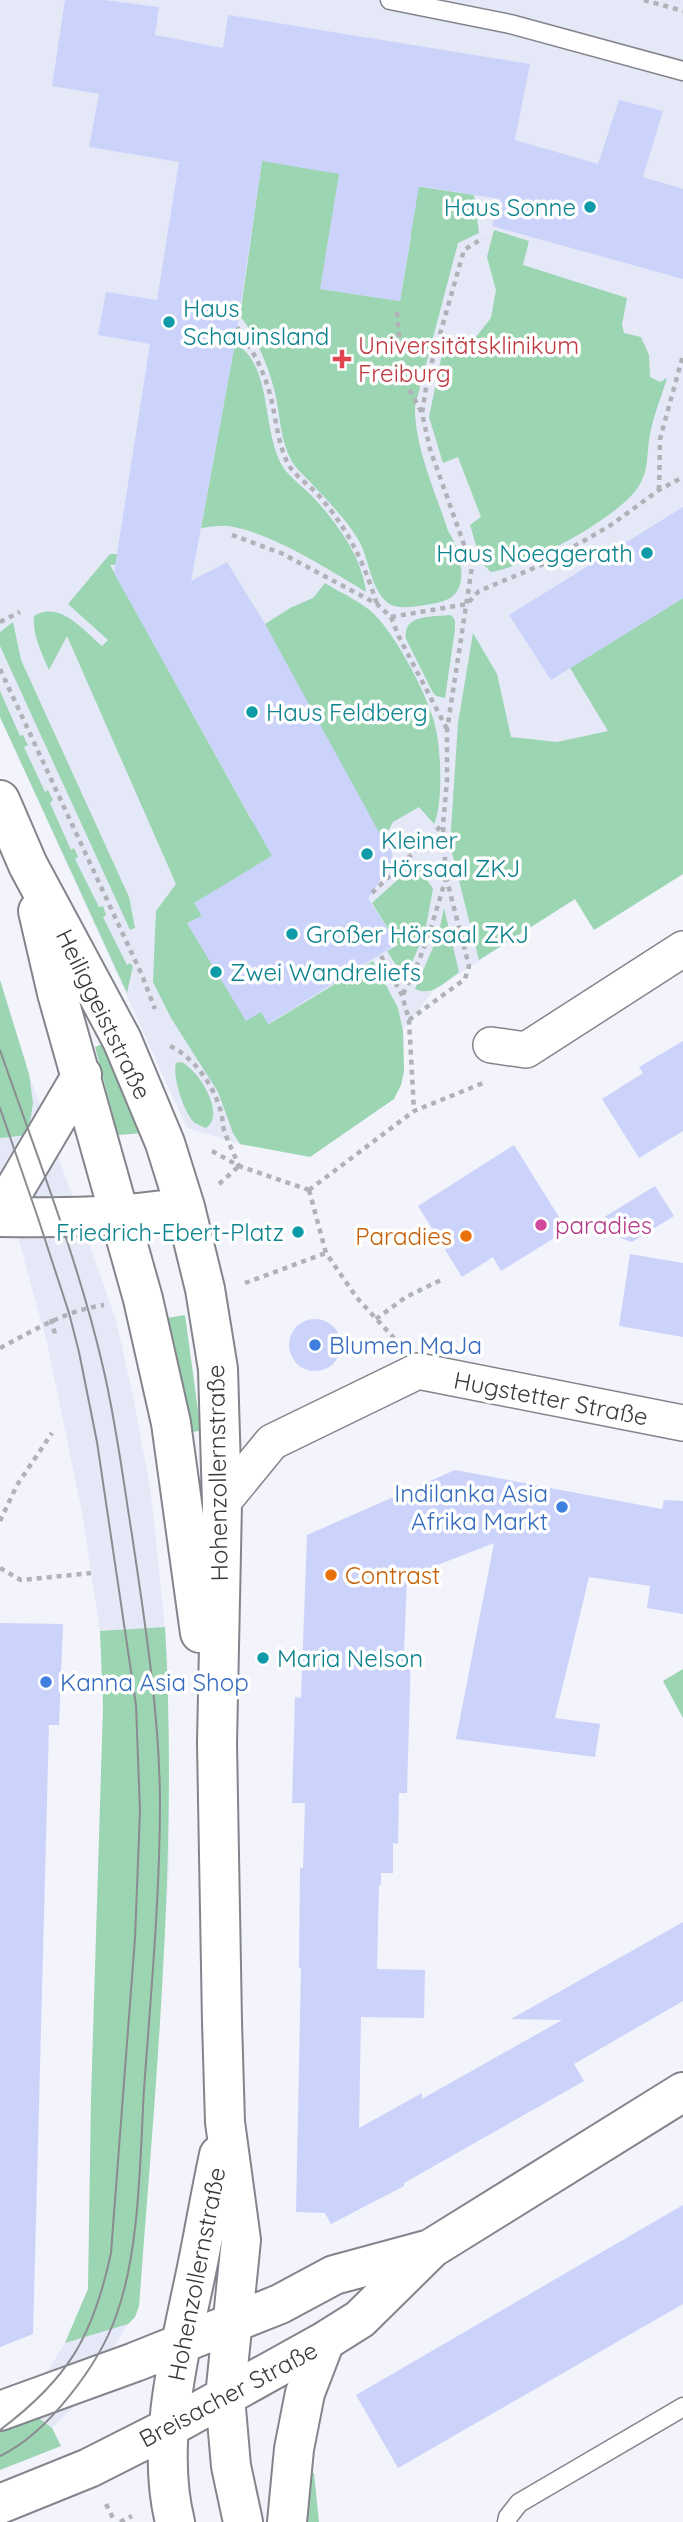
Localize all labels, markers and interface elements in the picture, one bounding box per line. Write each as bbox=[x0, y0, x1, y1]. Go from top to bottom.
place label: Haus Sonne bbox=[444, 192, 576, 222]
marker: Haus Sonne bbox=[582, 199, 598, 215]
place label: Haus Schauinsland bbox=[183, 293, 329, 351]
marker: Haus Schauinsland bbox=[161, 314, 177, 330]
place label: Universitätsklinikum Freiburg bbox=[358, 330, 579, 388]
marker: Universitätsklinikum Freiburg bbox=[332, 349, 352, 369]
place label: Haus Noeggerath bbox=[436, 538, 633, 568]
marker: Haus Noeggerath bbox=[639, 545, 655, 561]
place label: Haus Feldberg bbox=[266, 697, 428, 727]
marker: Haus Feldberg bbox=[244, 704, 260, 720]
place label: Kleiner Hörsaal ZKJ bbox=[381, 825, 520, 883]
marker: Kleiner Hörsaal ZKJ bbox=[359, 846, 375, 862]
place label: Großer Hörsaal ZKJ bbox=[306, 919, 529, 949]
street label: Heiliggeiststraße bbox=[50, 924, 158, 1104]
marker: Großer Hörsaal ZKJ bbox=[284, 926, 300, 942]
place label: Zwei Wandreliefs bbox=[230, 957, 421, 987]
marker: Zwei Wandreliefs bbox=[208, 964, 224, 980]
place label: paradies bbox=[555, 1210, 652, 1240]
place label: Friedrich-Ebert-Platz bbox=[56, 1217, 284, 1247]
marker: paradies bbox=[533, 1217, 549, 1233]
place label: Paradies bbox=[355, 1221, 452, 1251]
marker: Friedrich-Ebert-Platz bbox=[290, 1224, 306, 1240]
marker: Paradies bbox=[458, 1228, 474, 1244]
place label: Blumen MaJa bbox=[329, 1330, 482, 1360]
marker: Blumen MaJa bbox=[307, 1337, 323, 1353]
street label: Hohenzollernstraße bbox=[200, 1364, 234, 1582]
street label: Hugstetter Straße bbox=[451, 1364, 651, 1432]
place label: Indilanka Asia Afrika Markt bbox=[394, 1478, 548, 1536]
marker: Indilanka Asia Afrika Markt bbox=[554, 1499, 570, 1515]
place label: Contrast bbox=[345, 1560, 440, 1590]
marker: Contrast bbox=[323, 1567, 339, 1583]
place label: Maria Nelson bbox=[277, 1643, 423, 1673]
marker: Maria Nelson bbox=[255, 1650, 271, 1666]
place label: Kanna Asia Shop bbox=[60, 1667, 249, 1697]
marker: Kanna Asia Shop bbox=[38, 1674, 54, 1690]
street label: Hohenzollernstraße bbox=[161, 2165, 231, 2383]
street label: Breisacher Straße bbox=[134, 2334, 322, 2454]

